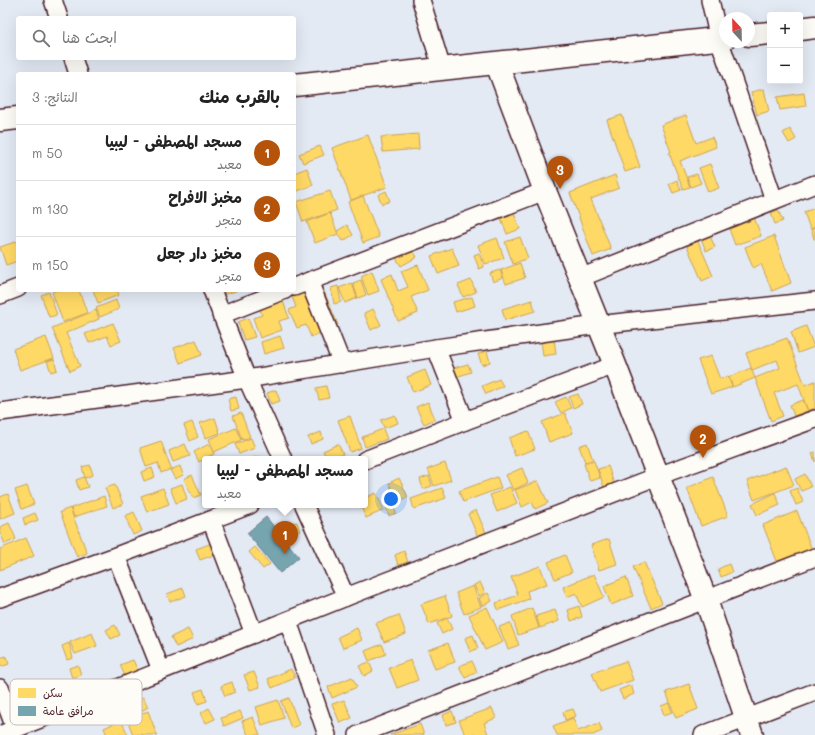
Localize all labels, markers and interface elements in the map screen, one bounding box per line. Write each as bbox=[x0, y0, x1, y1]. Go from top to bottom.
north arrow bbox=[719, 12, 755, 48]
map controls bbox=[767, 12, 803, 84]
button: + bbox=[767, 12, 803, 48]
search box bbox=[16, 16, 296, 60]
icon: search bbox=[30, 27, 52, 49]
text: ابحث هنا bbox=[62, 27, 117, 47]
button: − bbox=[767, 48, 803, 84]
text: بالقرب منك bbox=[199, 85, 280, 107]
text: النتائج: 3 bbox=[32, 88, 78, 105]
text: مسجد المصطفى - ليبيا bbox=[105, 131, 242, 151]
text: 50 m bbox=[32, 144, 62, 161]
text: 1 bbox=[264, 144, 270, 161]
text: معبد bbox=[217, 155, 242, 172]
pin: 3 bbox=[547, 156, 573, 189]
text: مخبز الافراح bbox=[168, 187, 242, 207]
text: 130 m bbox=[32, 200, 68, 217]
text: 2 bbox=[263, 200, 271, 217]
text: متجر bbox=[217, 211, 242, 228]
text: مخبز دار جعل bbox=[157, 243, 242, 263]
text: 150 m bbox=[32, 256, 68, 273]
text: 3 bbox=[263, 256, 271, 273]
text: متجر bbox=[217, 267, 242, 284]
pin: 2 bbox=[690, 425, 716, 458]
popup bbox=[202, 456, 368, 508]
text: مسجد المصطفى - ليبيا bbox=[217, 460, 353, 480]
text: معبد bbox=[217, 484, 242, 501]
your location bbox=[381, 489, 401, 509]
pin: 1 bbox=[272, 521, 298, 554]
legend bbox=[10, 679, 142, 725]
text: سكن bbox=[43, 685, 63, 700]
text: مرافق عامة bbox=[43, 703, 94, 718]

